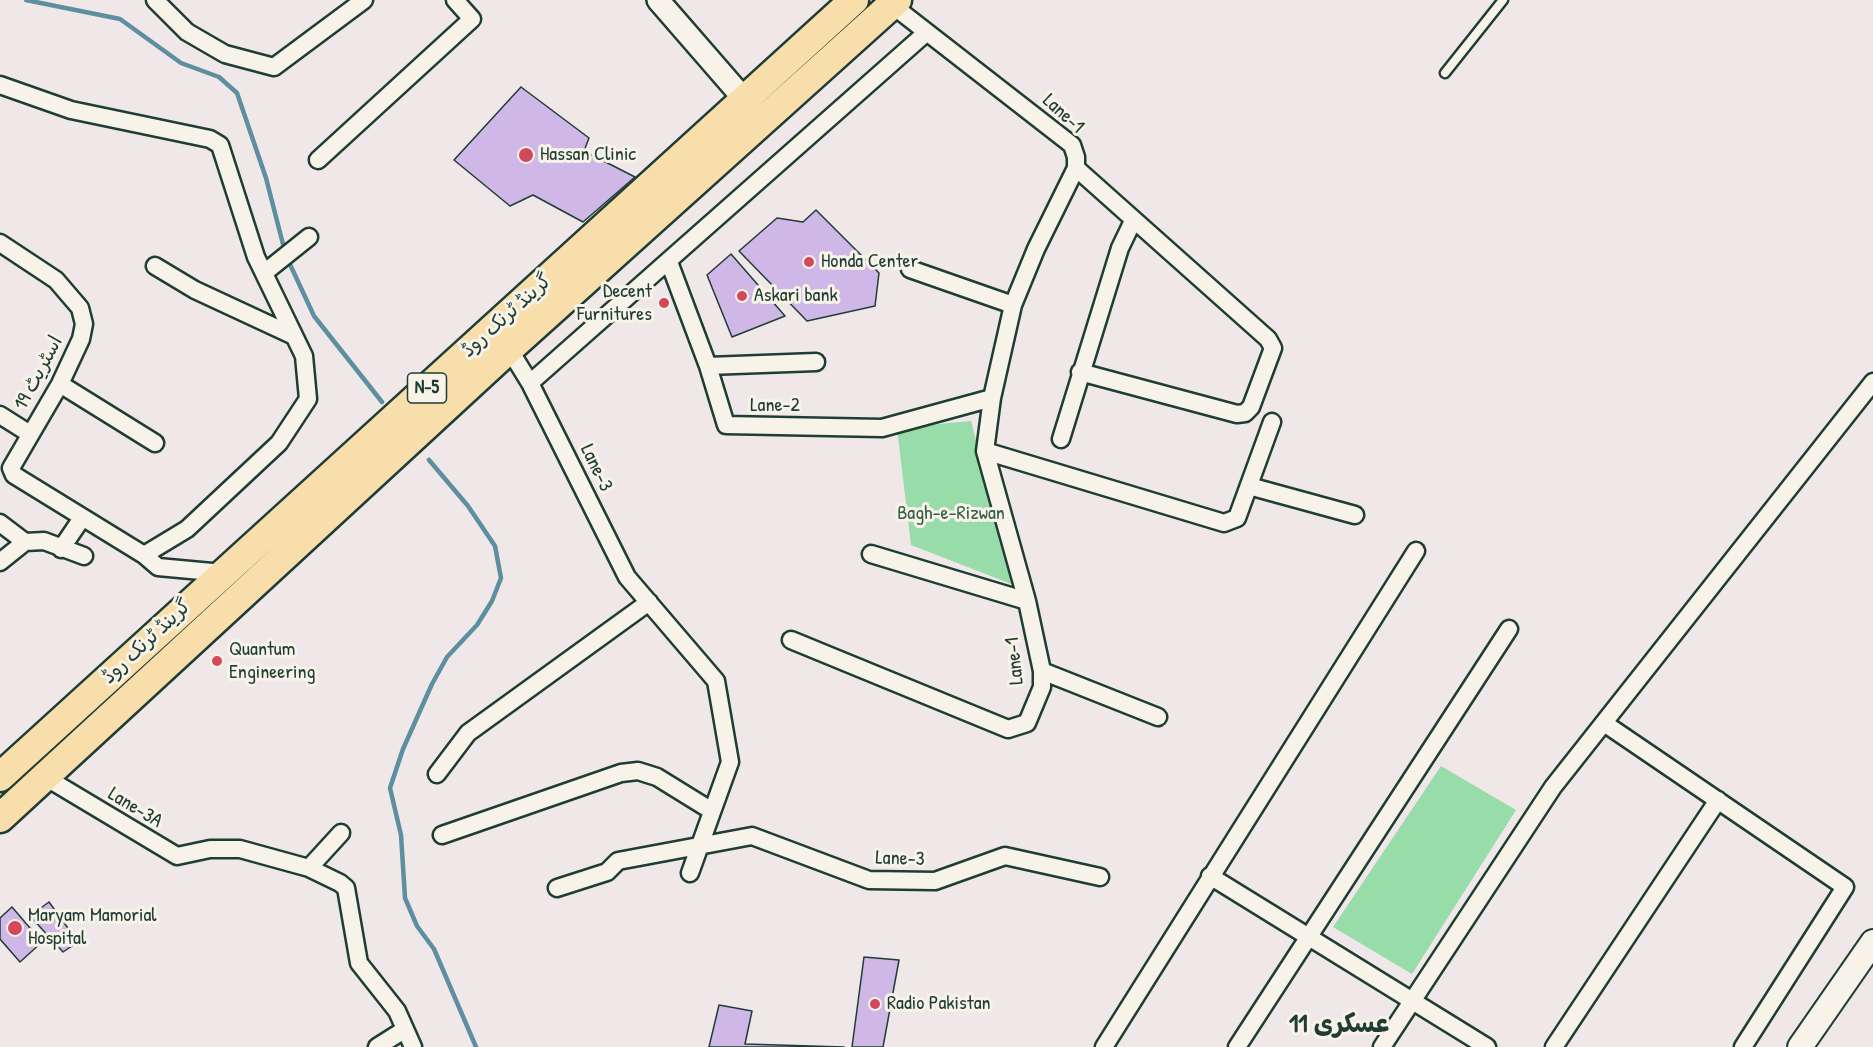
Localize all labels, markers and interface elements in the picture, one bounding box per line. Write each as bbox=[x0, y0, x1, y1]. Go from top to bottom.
street label: Lane-1 bbox=[1037, 89, 1089, 139]
place label: Hassan Clinic bbox=[540, 143, 636, 167]
marker: Hassan Clinic bbox=[517, 146, 535, 164]
place label: Honda Center bbox=[821, 250, 918, 274]
marker: Honda Center bbox=[802, 255, 816, 269]
street label: گرینڈ ٹرنک روڈ bbox=[457, 269, 557, 363]
place label: Decent Furnitures bbox=[577, 280, 652, 327]
place label: Askari bank bbox=[754, 284, 838, 308]
marker: Askari bank bbox=[735, 289, 749, 303]
marker: Decent Furnitures bbox=[657, 296, 671, 310]
street label: اسٹریٹ 19 bbox=[10, 332, 68, 414]
road number: N-5 bbox=[408, 373, 446, 403]
street label: Lane-2 bbox=[750, 394, 800, 418]
street label: Lane-3 bbox=[574, 441, 618, 495]
park label: Bagh-e-Rizwan bbox=[897, 502, 1005, 526]
street label: گرینڈ ٹرنک روڈ bbox=[97, 595, 197, 689]
street label: Lane-1 bbox=[1001, 636, 1029, 686]
place label: Quantum Engineering bbox=[229, 638, 315, 685]
marker: Quantum Engineering bbox=[210, 654, 224, 668]
street label: Lane-3A bbox=[103, 782, 167, 834]
street label: Lane-3 bbox=[875, 846, 925, 872]
place label: Maryam Mamorial Hospital bbox=[28, 904, 157, 951]
marker: Maryam Mamorial Hospital bbox=[6, 919, 24, 937]
place label: Radio Pakistan bbox=[887, 992, 991, 1016]
marker: Radio Pakistan bbox=[868, 997, 882, 1011]
district label: عسکری 11 bbox=[1289, 1009, 1389, 1041]

